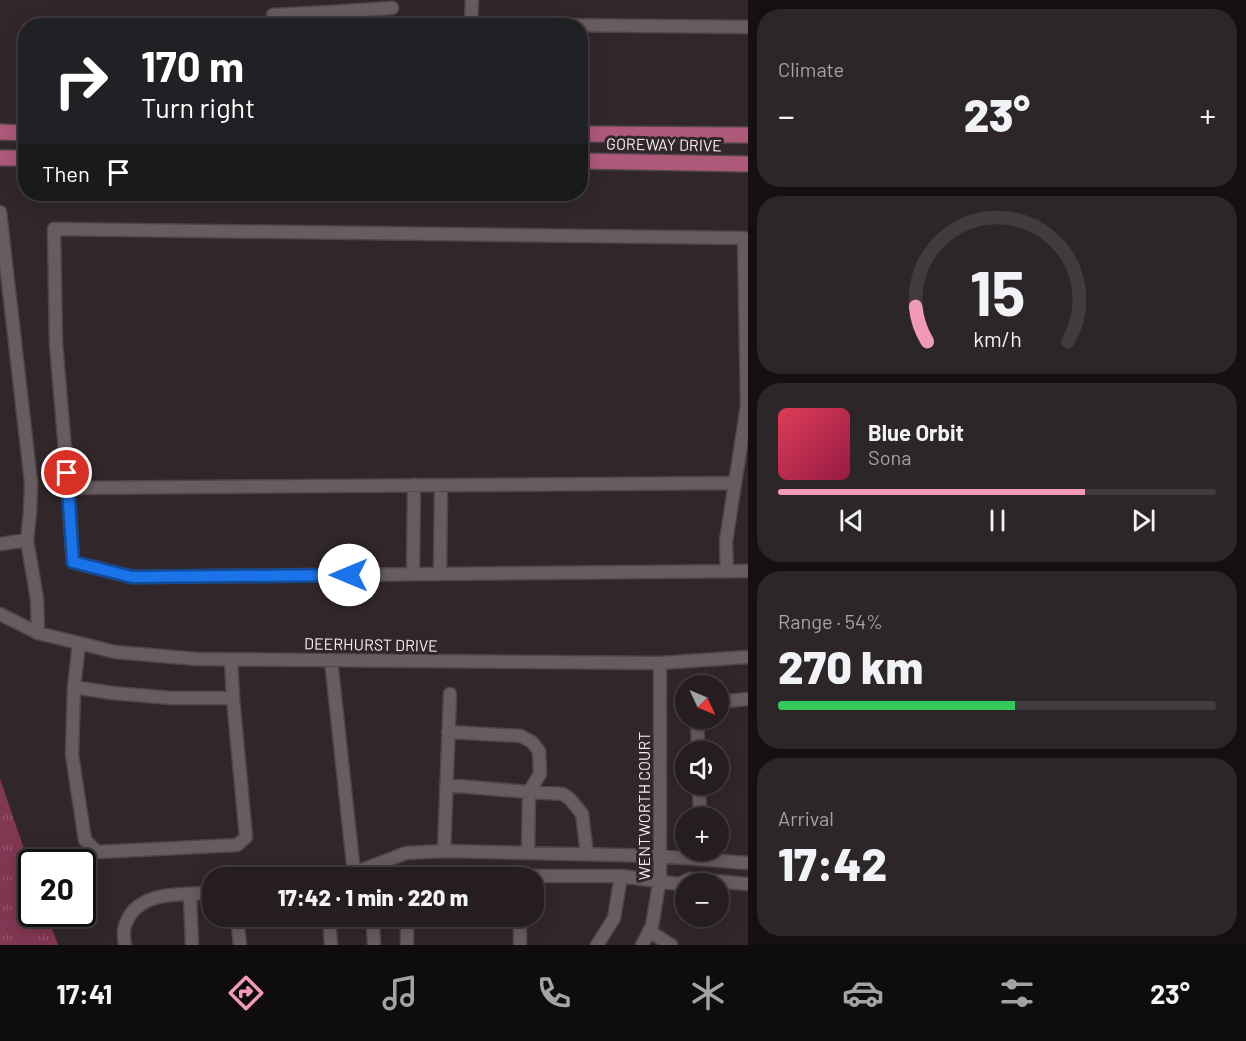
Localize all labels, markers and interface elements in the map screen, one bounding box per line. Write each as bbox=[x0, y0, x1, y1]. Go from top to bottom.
text: 170 m bbox=[141, 40, 244, 90]
icon: right bbox=[42, 42, 120, 120]
text: Climate bbox=[778, 57, 844, 81]
text: 23° bbox=[964, 87, 1030, 141]
text: Turn right bbox=[141, 91, 255, 123]
text: − bbox=[778, 95, 795, 135]
text: + bbox=[1199, 95, 1216, 135]
street label: GOREWAY DRIVE bbox=[606, 133, 722, 155]
icon: arrive bbox=[102, 156, 135, 189]
text: Then bbox=[42, 160, 90, 186]
text: 15 bbox=[969, 254, 1025, 328]
text: km/h bbox=[973, 327, 1021, 352]
text: Blue Orbit bbox=[868, 419, 964, 445]
text: Sona bbox=[868, 445, 912, 469]
pin bbox=[41, 447, 92, 498]
icon: arrive bbox=[50, 456, 83, 489]
icon: previous bbox=[835, 504, 868, 537]
icon: pause bbox=[981, 504, 1014, 537]
icon: next bbox=[1127, 504, 1160, 537]
position arrow bbox=[317, 543, 381, 607]
text: Range · 54% bbox=[778, 609, 883, 633]
street label: DEERHURST DRIVE bbox=[304, 633, 438, 655]
text: 270 km bbox=[778, 639, 923, 693]
north arrow bbox=[675, 675, 729, 729]
map controls bbox=[675, 675, 729, 927]
street label: WENTWORTH COURT bbox=[634, 732, 653, 880]
button: sound bbox=[675, 741, 729, 795]
text: Arrival bbox=[778, 806, 834, 830]
button: + bbox=[675, 807, 729, 861]
text: 17:42 bbox=[778, 836, 887, 890]
speed limit sign: 20 bbox=[18, 849, 96, 927]
button: − bbox=[675, 873, 729, 927]
text: 17:42 · 1 min · 220 m bbox=[278, 884, 468, 910]
icon: directions bbox=[225, 972, 267, 1014]
icon: music bbox=[379, 972, 421, 1014]
icon: phone bbox=[533, 972, 575, 1014]
icon: climate bbox=[687, 972, 729, 1014]
icon: car bbox=[842, 972, 884, 1014]
icon: filters bbox=[996, 972, 1038, 1014]
text: 17:41 bbox=[56, 977, 112, 1009]
text: 23° bbox=[1150, 977, 1190, 1009]

